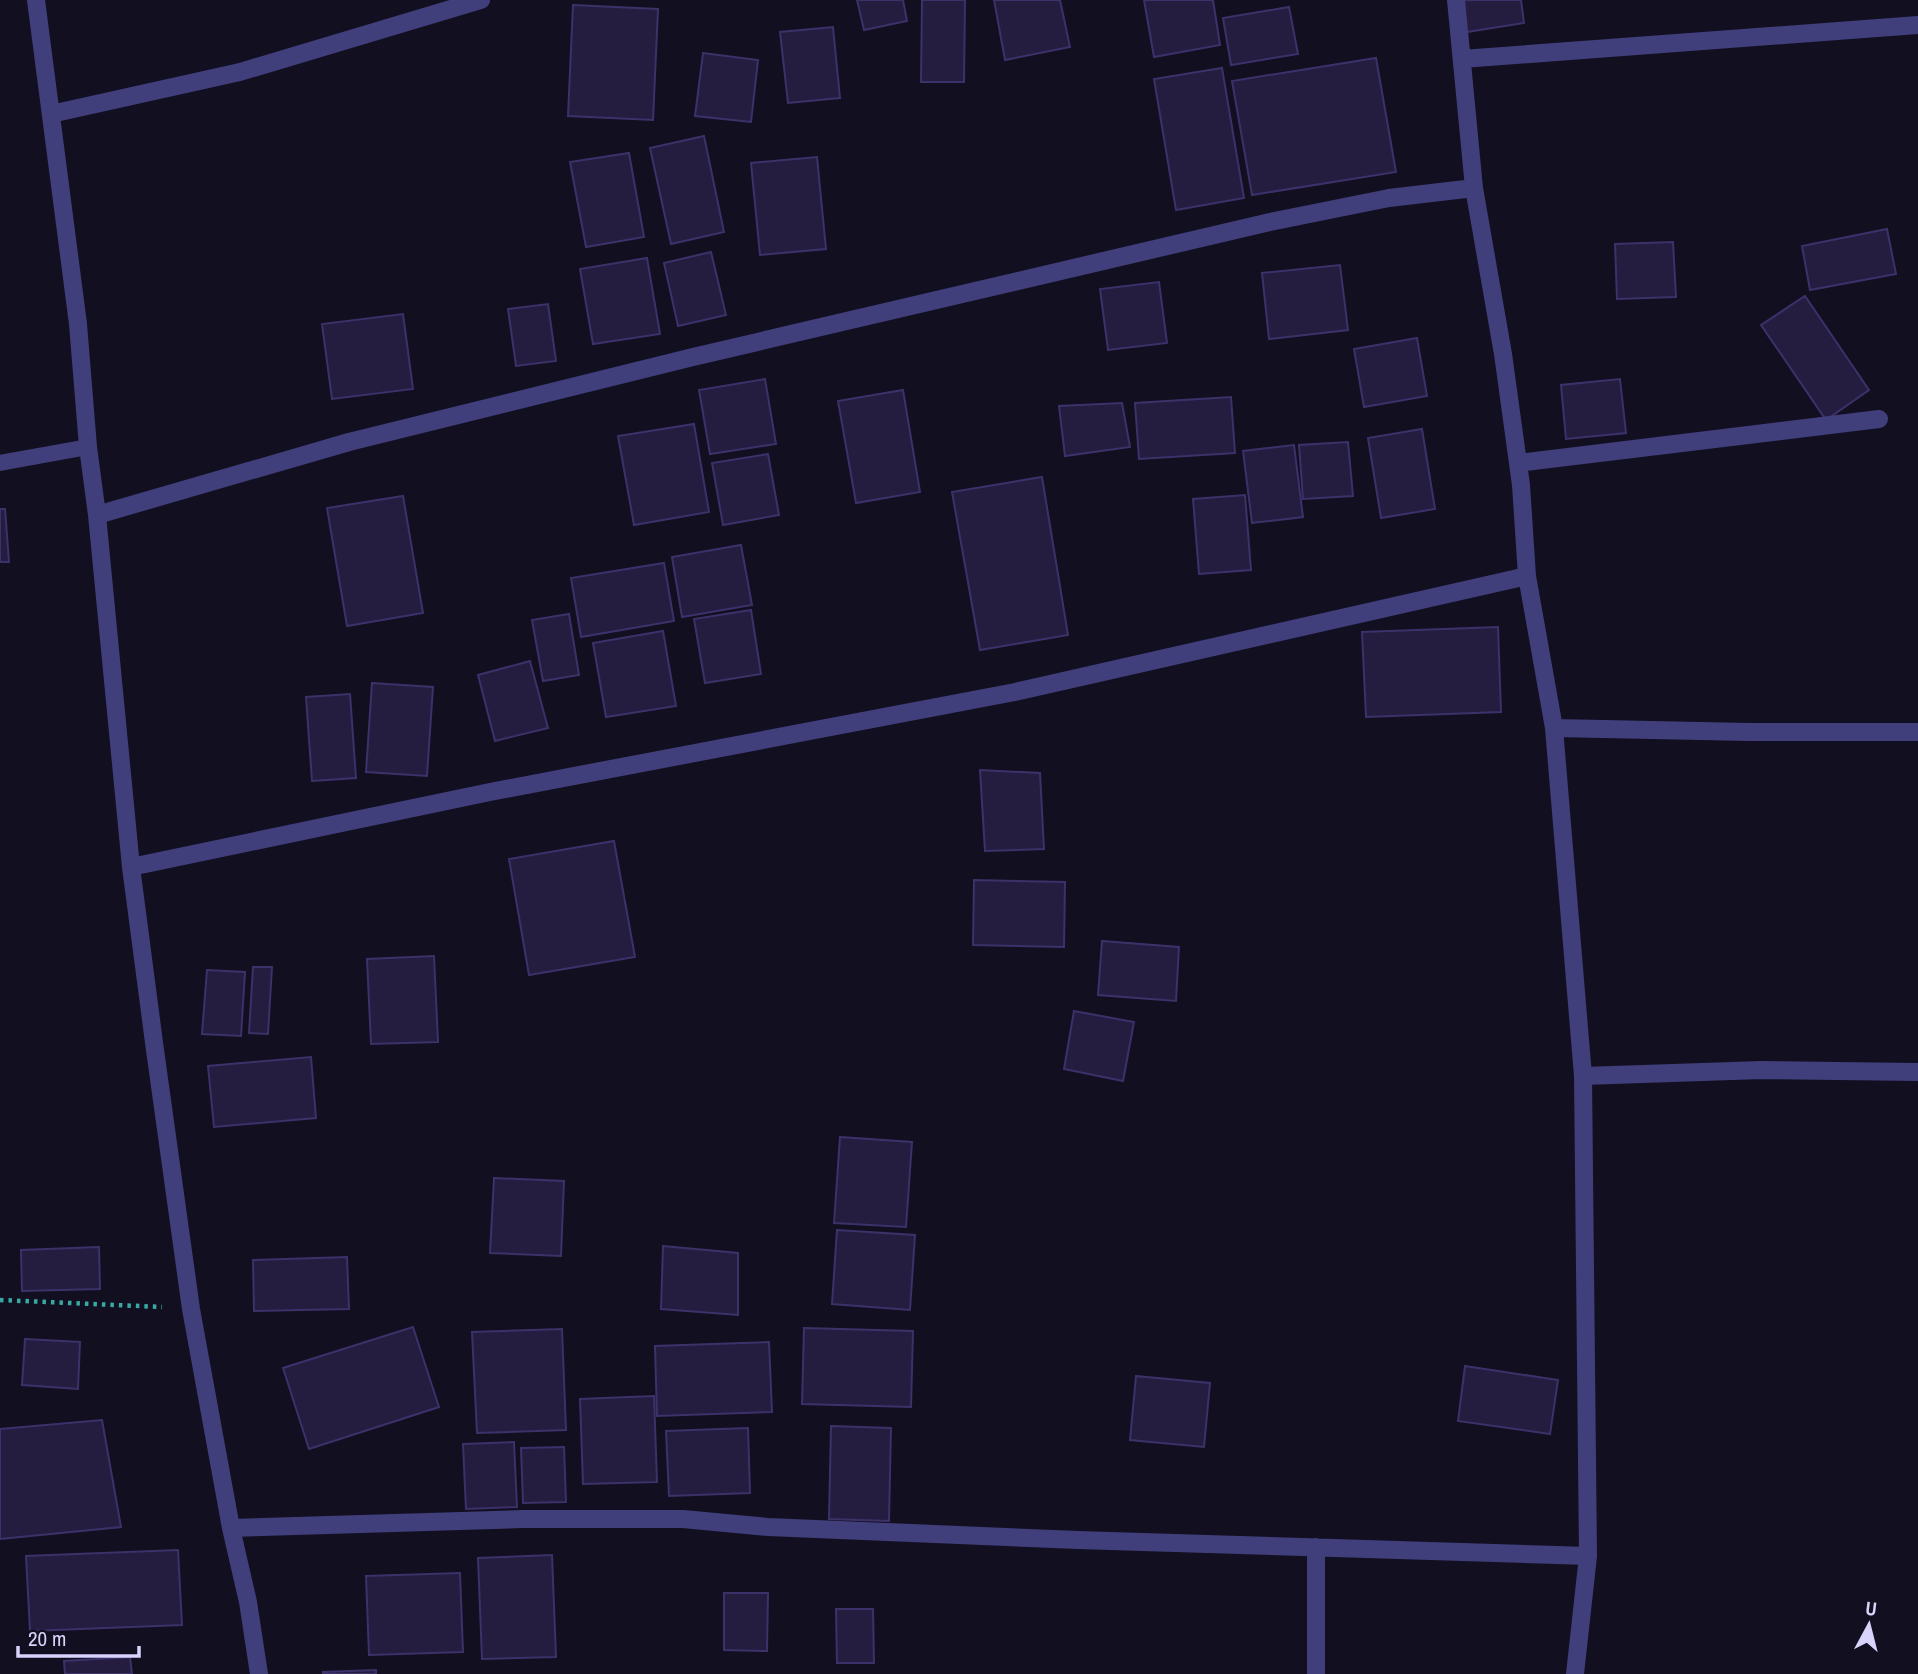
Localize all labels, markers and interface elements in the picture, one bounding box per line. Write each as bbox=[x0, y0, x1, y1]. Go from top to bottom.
north arrow bbox=[1834, 1590, 1904, 1660]
text: U bbox=[1864, 1595, 1878, 1622]
scale bar bbox=[18, 1614, 138, 1658]
text: 20 m bbox=[28, 1624, 66, 1653]

